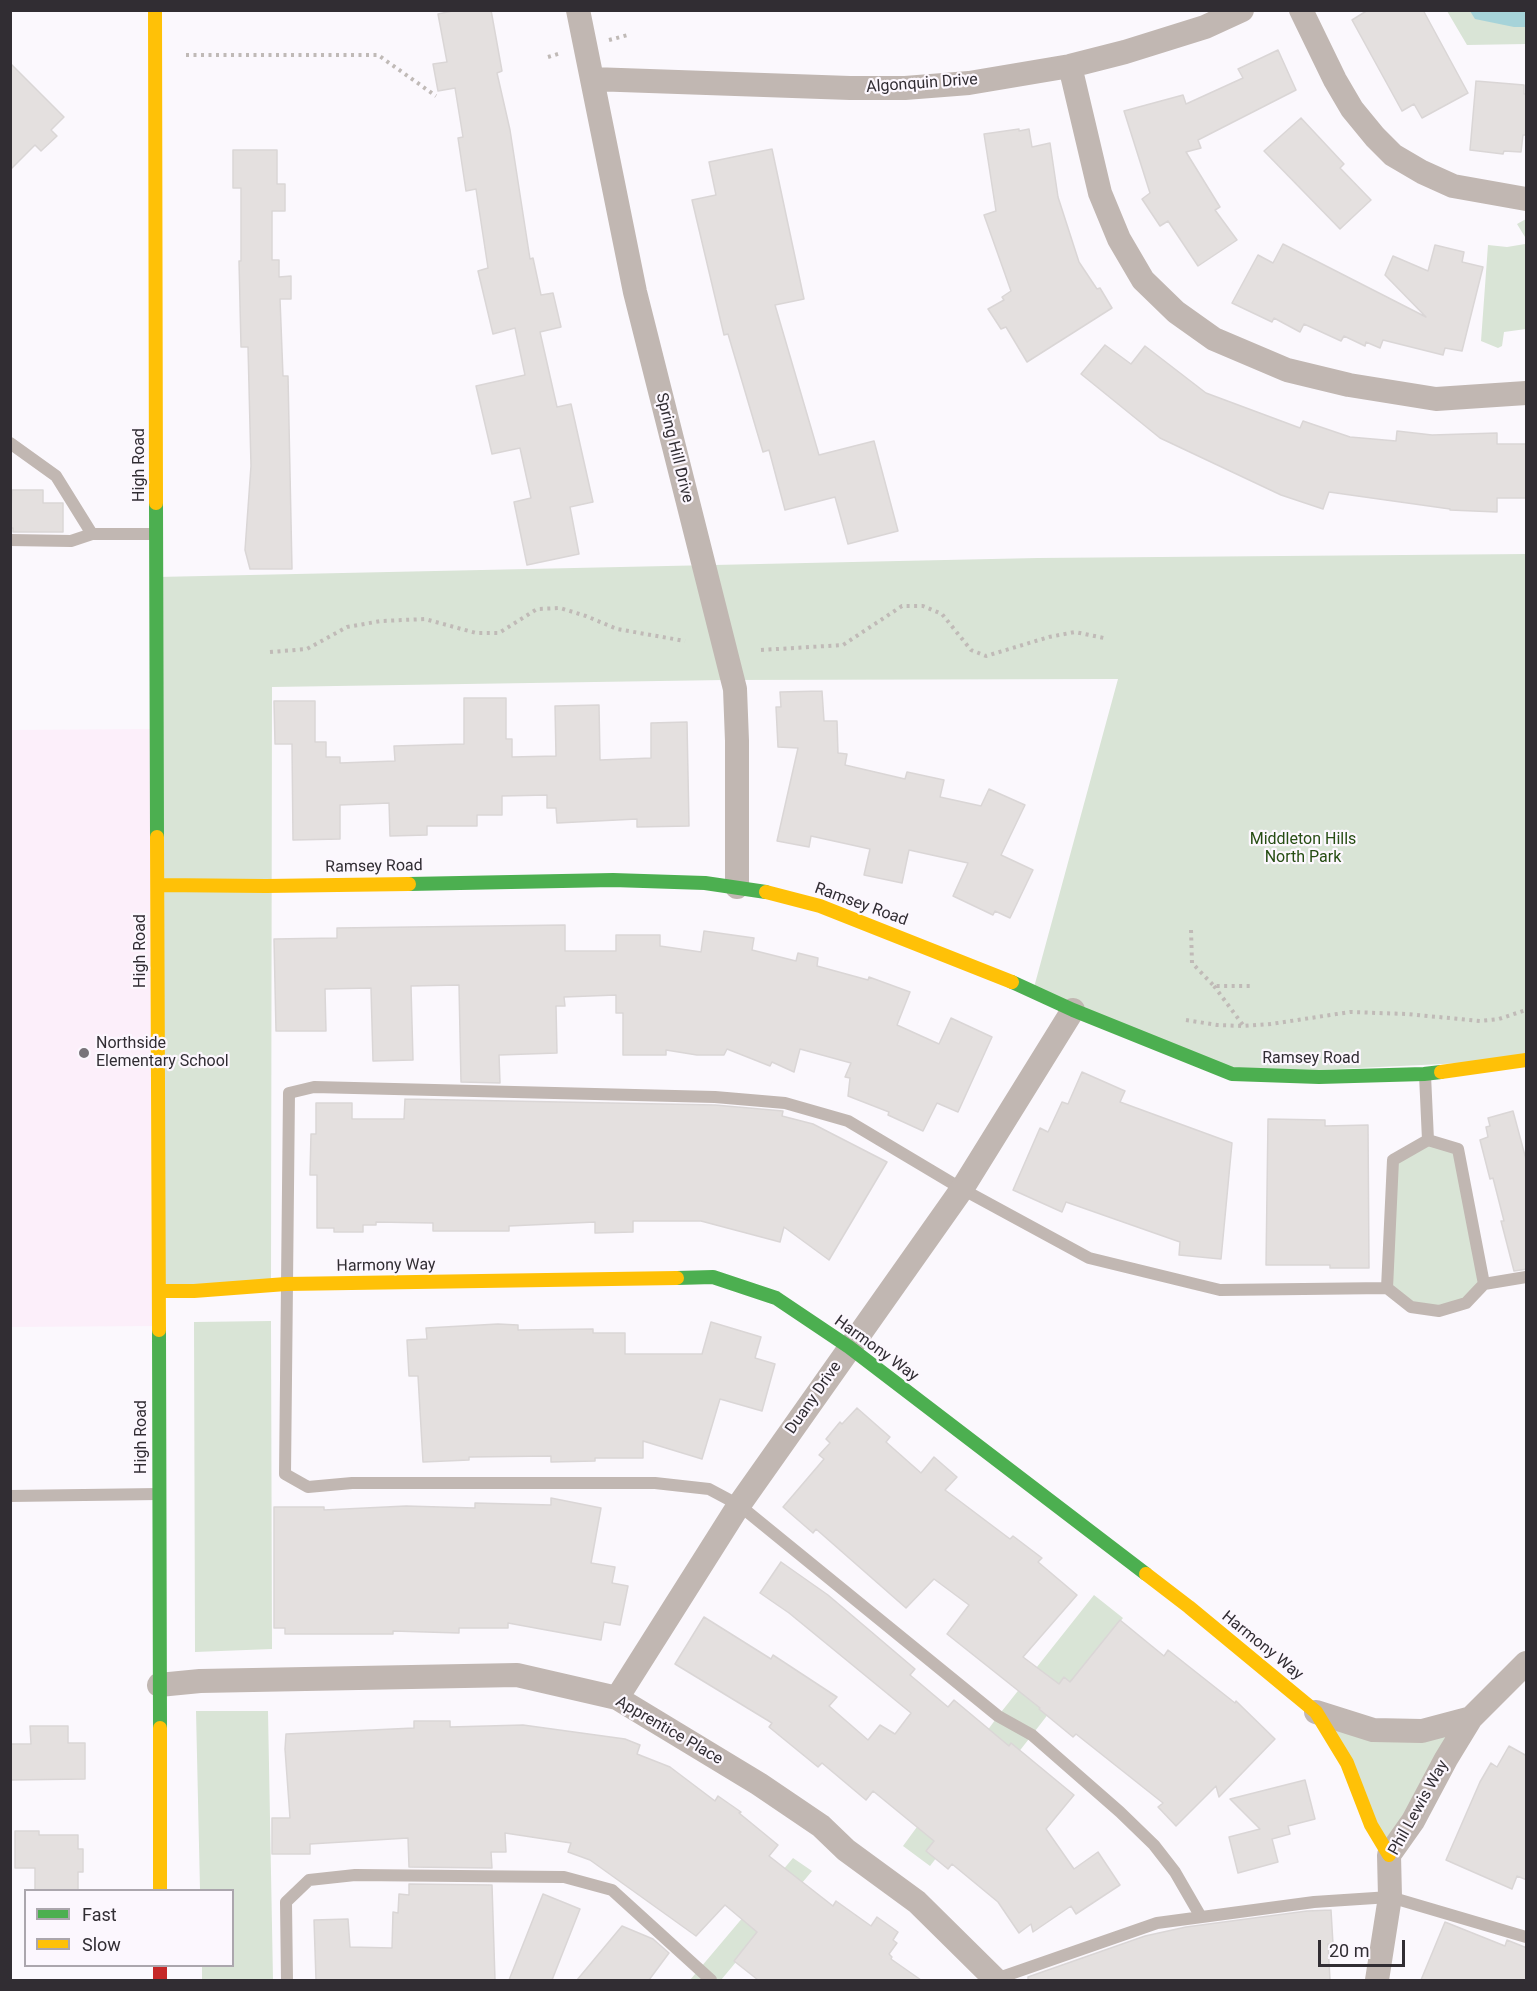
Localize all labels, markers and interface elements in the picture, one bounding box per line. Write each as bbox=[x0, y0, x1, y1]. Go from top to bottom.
street label: Algonquin Drive bbox=[866, 71, 978, 97]
street label: Spring Hill Drive bbox=[651, 391, 697, 505]
street label: High Road bbox=[130, 428, 150, 502]
park label: Middleton Hills North Park bbox=[1250, 830, 1356, 868]
street label: Ramsey Road bbox=[325, 857, 423, 877]
street label: Ramsey Road bbox=[812, 879, 910, 931]
street label: High Road bbox=[131, 914, 151, 988]
place label: Northside Elementary School bbox=[96, 1034, 229, 1072]
marker: Northside Elementary School bbox=[77, 1046, 91, 1060]
street label: Ramsey Road bbox=[1262, 1049, 1360, 1069]
street label: Harmony Way bbox=[336, 1256, 436, 1276]
street label: Harmony Way bbox=[830, 1312, 922, 1386]
street label: Duany Drive bbox=[782, 1358, 846, 1438]
street label: High Road bbox=[132, 1400, 152, 1474]
street label: Harmony Way bbox=[1217, 1607, 1307, 1685]
street label: Apprentice Place bbox=[612, 1693, 726, 1769]
street label: Phil Lewis Way bbox=[1385, 1757, 1453, 1859]
legend bbox=[24, 1889, 234, 1967]
text: Fast bbox=[82, 1904, 117, 1925]
scale bar bbox=[1321, 1928, 1408, 1966]
text: Slow bbox=[82, 1934, 121, 1955]
text: 20 m bbox=[1329, 1940, 1369, 1961]

